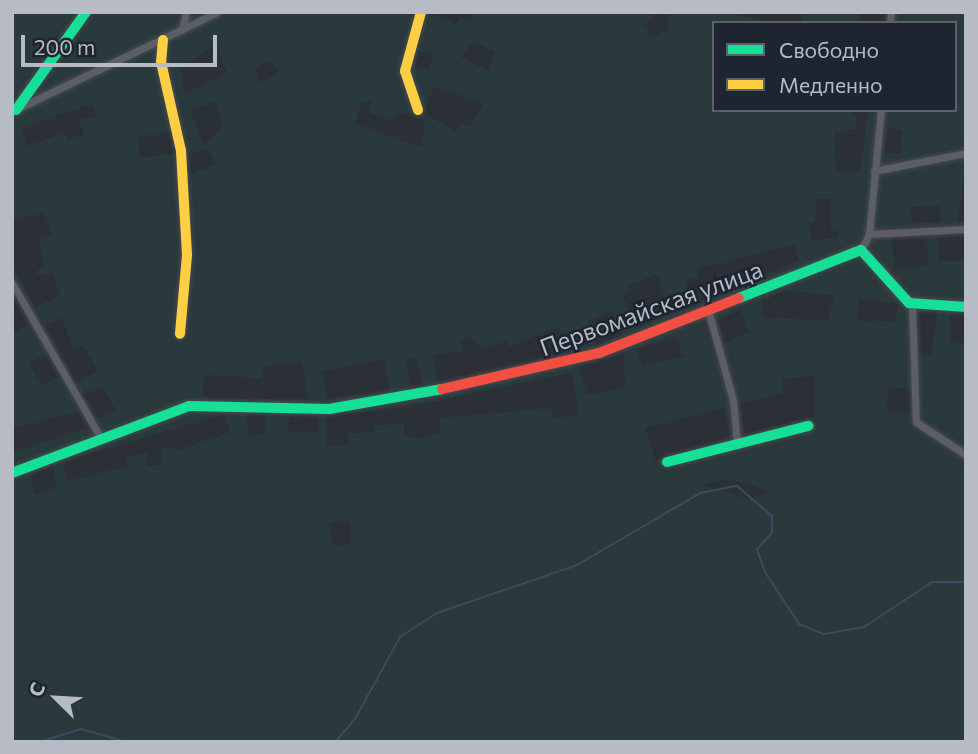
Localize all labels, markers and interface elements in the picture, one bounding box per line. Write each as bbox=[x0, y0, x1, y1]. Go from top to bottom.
scale bar bbox=[24, 21, 220, 65]
legend bbox=[712, 21, 957, 112]
text: 200 m bbox=[34, 34, 95, 59]
text: Свободно bbox=[779, 37, 879, 62]
text: Медленно bbox=[779, 72, 883, 97]
street label: Первомайская улица bbox=[536, 254, 766, 362]
north arrow bbox=[21, 663, 91, 733]
text: С bbox=[23, 679, 50, 700]

